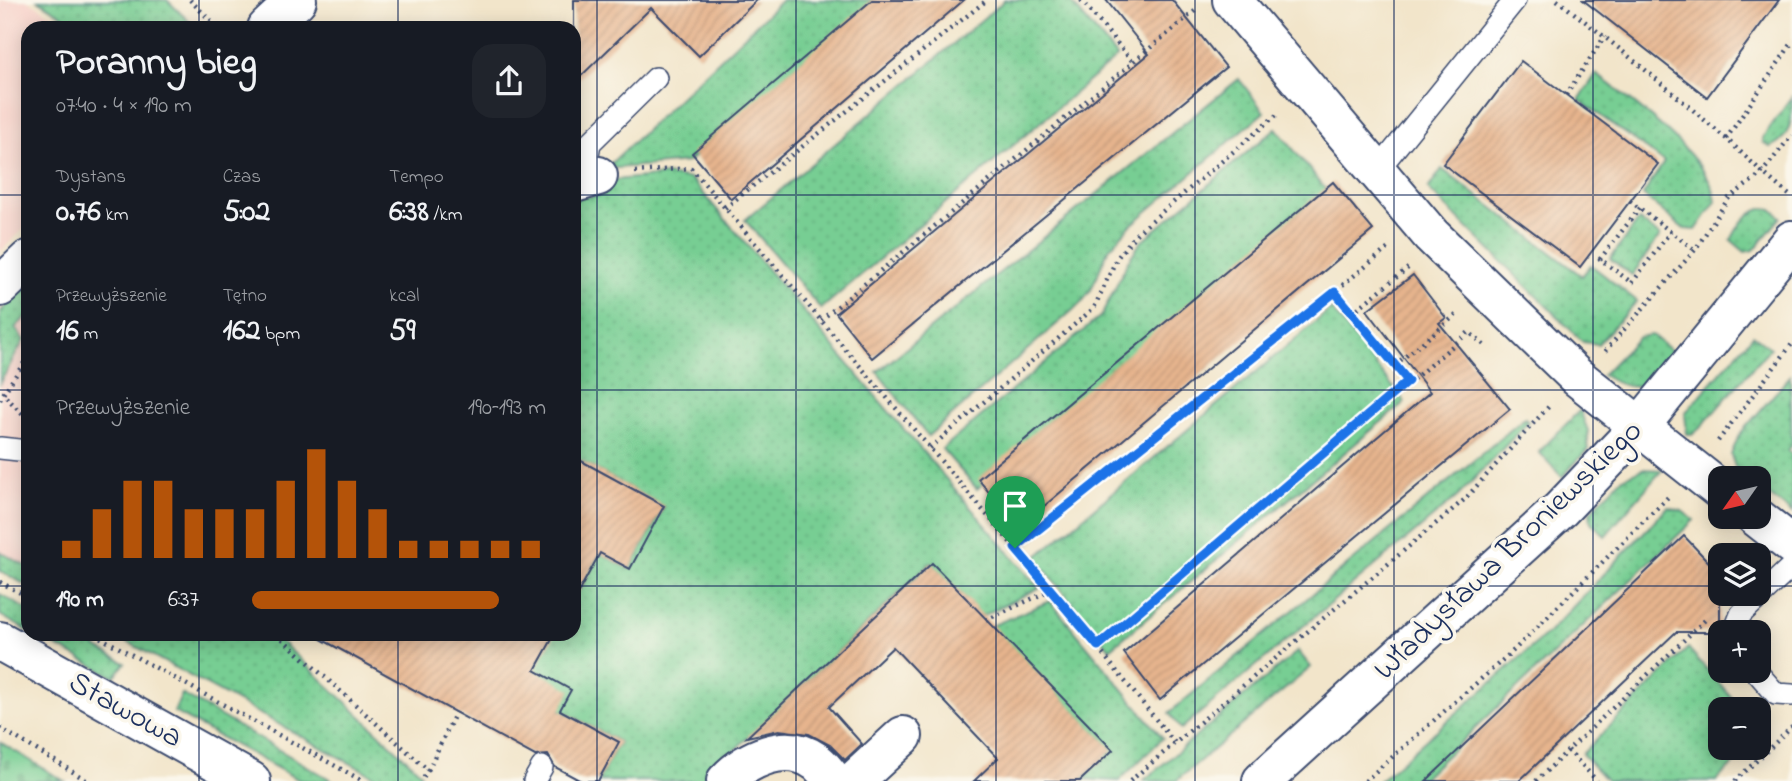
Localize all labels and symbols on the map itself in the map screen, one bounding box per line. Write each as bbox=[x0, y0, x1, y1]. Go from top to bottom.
street label: Władysława Broniewskiego bbox=[1364, 410, 1654, 692]
north arrow bbox=[1708, 466, 1771, 528]
pin bbox=[985, 476, 1045, 548]
street label: Stawowa bbox=[59, 660, 191, 762]

